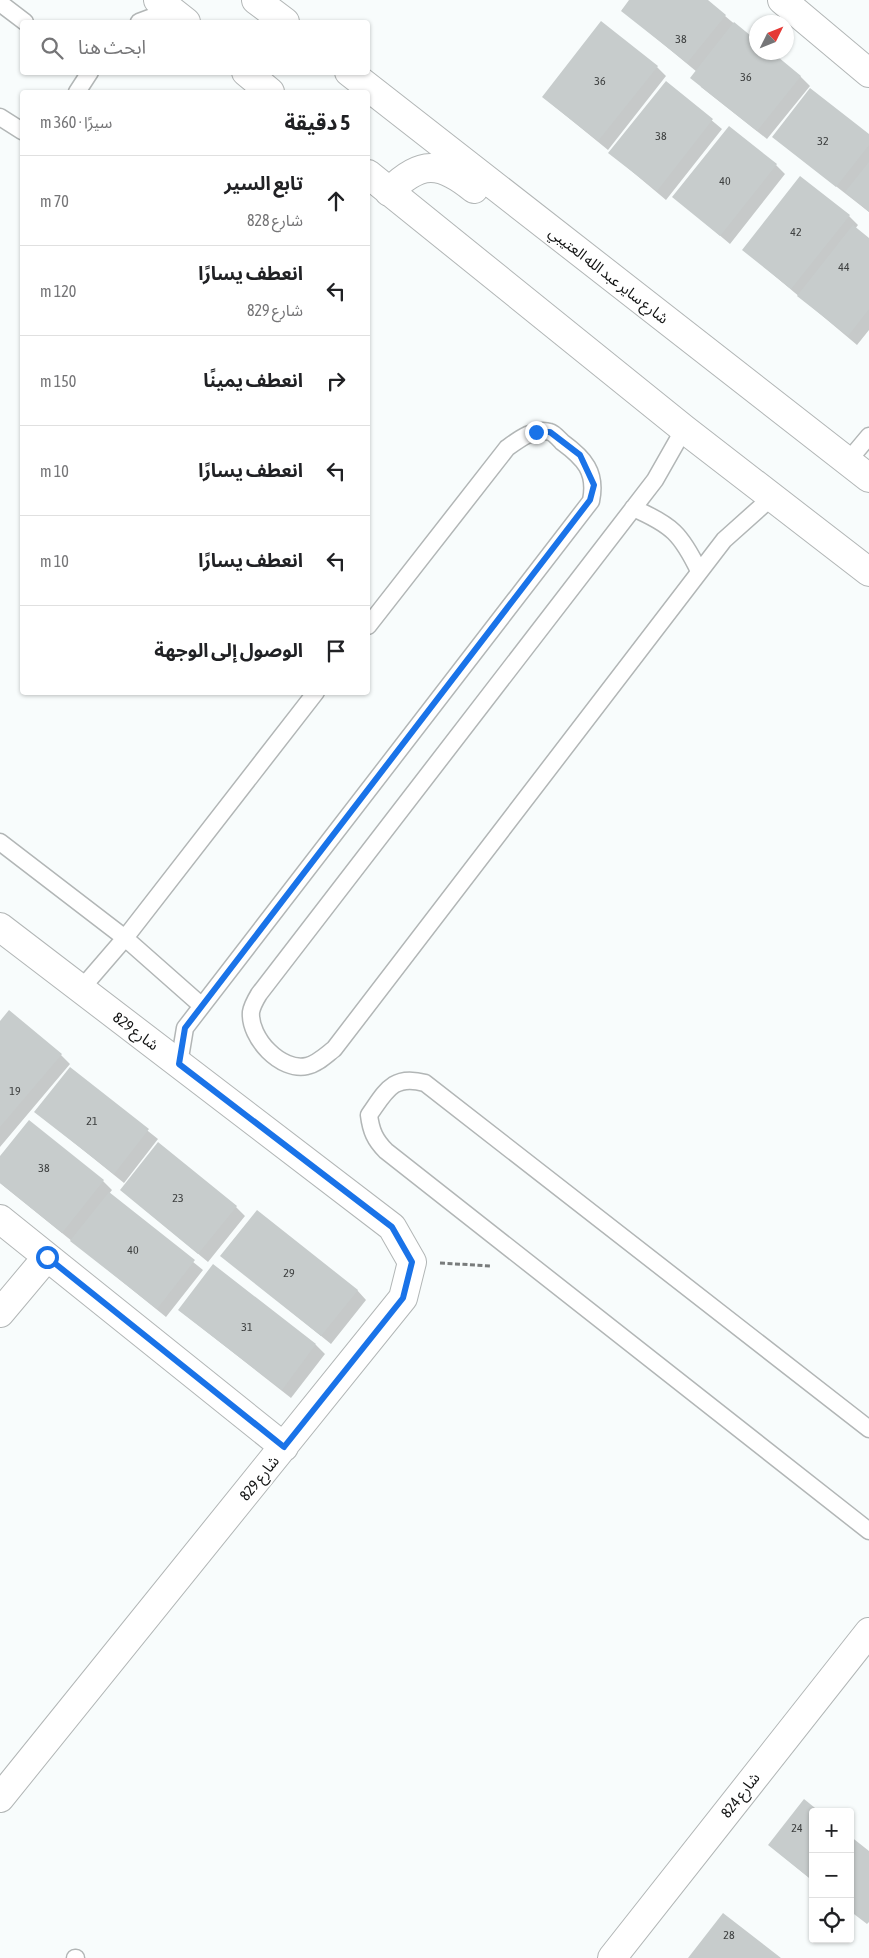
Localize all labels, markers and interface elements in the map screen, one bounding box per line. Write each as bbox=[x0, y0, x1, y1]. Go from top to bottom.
north arrow bbox=[749, 15, 794, 60]
search box bbox=[20, 20, 370, 75]
house number: 38 bbox=[675, 32, 687, 46]
icon: search bbox=[38, 34, 66, 62]
text: ابحث هنا bbox=[78, 36, 146, 58]
house number: 36 bbox=[740, 70, 752, 84]
house number: 36 bbox=[594, 74, 606, 88]
text: 5 دقيقة bbox=[284, 110, 350, 134]
text: سيرًا · 360 m bbox=[40, 113, 112, 131]
house number: 38 bbox=[655, 129, 667, 143]
house number: 32 bbox=[817, 134, 829, 148]
text: تابع السير bbox=[224, 172, 303, 194]
house number: 40 bbox=[719, 174, 731, 188]
icon: ahead bbox=[322, 187, 350, 215]
text: 70 m bbox=[40, 192, 69, 210]
text: شارع 828 bbox=[247, 211, 303, 229]
street label: شارع ساير عبد الله العتيبي bbox=[544, 223, 672, 330]
house number: 42 bbox=[790, 225, 802, 239]
house number: 44 bbox=[838, 260, 850, 274]
text: انعطف يسارًا bbox=[198, 262, 303, 284]
icon: left bbox=[322, 277, 350, 305]
text: 120 m bbox=[40, 282, 76, 300]
text: شارع 829 bbox=[247, 301, 303, 319]
icon: right bbox=[322, 367, 350, 395]
text: انعطف يمينًا bbox=[203, 369, 303, 391]
text: 150 m bbox=[40, 372, 76, 390]
route end bbox=[525, 421, 548, 444]
icon: left bbox=[322, 457, 350, 485]
text: انعطف يسارًا bbox=[198, 459, 303, 481]
text: 10 m bbox=[40, 462, 69, 480]
icon: left bbox=[322, 547, 350, 575]
text: انعطف يسارًا bbox=[198, 549, 303, 571]
text: 10 m bbox=[40, 552, 69, 570]
icon: arrive bbox=[322, 637, 350, 665]
text: الوصول إلى الوجهة bbox=[154, 639, 303, 661]
street label: شارع 829 bbox=[108, 1008, 162, 1057]
house number: 19 bbox=[9, 1084, 21, 1098]
house number: 21 bbox=[86, 1114, 98, 1128]
house number: 38 bbox=[38, 1161, 50, 1175]
house number: 23 bbox=[172, 1191, 184, 1205]
house number: 40 bbox=[127, 1243, 139, 1257]
route start bbox=[36, 1246, 59, 1269]
house number: 29 bbox=[283, 1266, 295, 1280]
house number: 31 bbox=[241, 1320, 253, 1334]
street label: شارع 829 bbox=[236, 1452, 285, 1506]
street label: شارع 824 bbox=[717, 1769, 766, 1823]
map controls bbox=[809, 1808, 854, 1943]
button: + bbox=[809, 1808, 854, 1853]
house number: 24 bbox=[791, 1821, 803, 1835]
button: − bbox=[809, 1853, 854, 1898]
button: locate bbox=[809, 1898, 854, 1943]
house number: 28 bbox=[723, 1928, 735, 1942]

